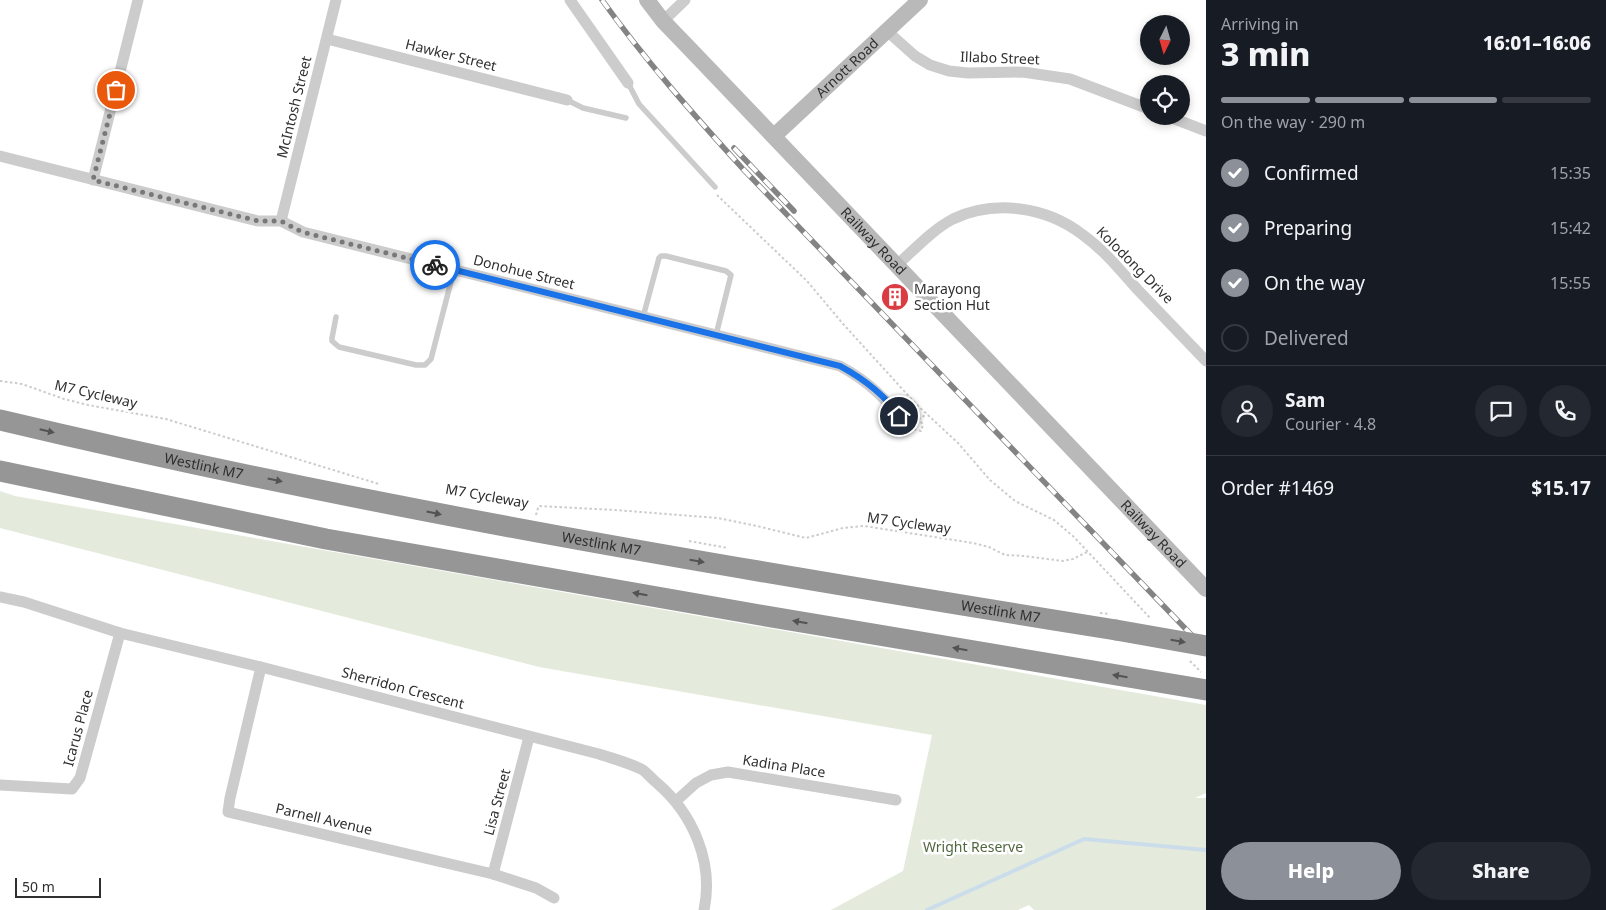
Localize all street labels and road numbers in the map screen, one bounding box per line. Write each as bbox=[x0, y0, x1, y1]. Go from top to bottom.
street label: Arnott Road bbox=[811, 33, 882, 101]
street label: Hawker Street bbox=[404, 34, 499, 75]
street label: Illabo Street bbox=[960, 47, 1040, 68]
street label: McIntosh Street bbox=[272, 54, 315, 160]
street label: Railway Road bbox=[837, 203, 911, 279]
street label: Kolodong Drive bbox=[1093, 222, 1178, 307]
street label: Donohue Street bbox=[471, 250, 577, 293]
street label: M7 Cycleway bbox=[53, 375, 140, 412]
street label: Westlink M7 bbox=[163, 448, 245, 483]
street label: M7 Cycleway bbox=[444, 479, 531, 512]
street label: Railway Road bbox=[1117, 495, 1191, 572]
street label: M7 Cycleway bbox=[866, 507, 953, 538]
street label: Westlink M7 bbox=[560, 527, 643, 560]
street label: Westlink M7 bbox=[960, 595, 1042, 627]
street label: Sherridon Crescent bbox=[340, 662, 466, 713]
street label: Icarus Place bbox=[58, 687, 97, 768]
street label: Kadina Place bbox=[741, 750, 827, 781]
street label: Lisa Street bbox=[479, 766, 515, 837]
street label: Parnell Avenue bbox=[274, 798, 374, 839]

